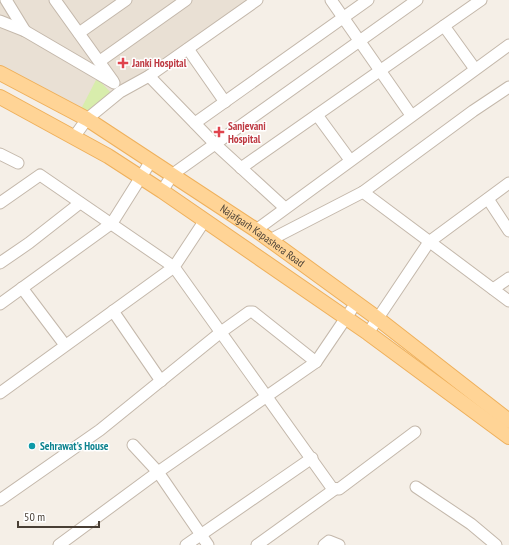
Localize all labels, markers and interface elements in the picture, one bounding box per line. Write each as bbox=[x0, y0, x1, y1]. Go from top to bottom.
place label: Janki Hospital bbox=[131, 56, 187, 70]
marker: Janki Hospital bbox=[117, 57, 129, 69]
place label: Sanjevani Hospital bbox=[228, 119, 266, 146]
marker: Sanjevani Hospital bbox=[213, 126, 225, 138]
street label: Najafgarh Kapashera Road bbox=[217, 201, 307, 270]
place label: Sehrawat's House bbox=[40, 439, 109, 453]
marker: Sehrawat's House bbox=[27, 441, 37, 451]
scale bar bbox=[18, 503, 99, 529]
text: 50 m bbox=[24, 509, 45, 524]

